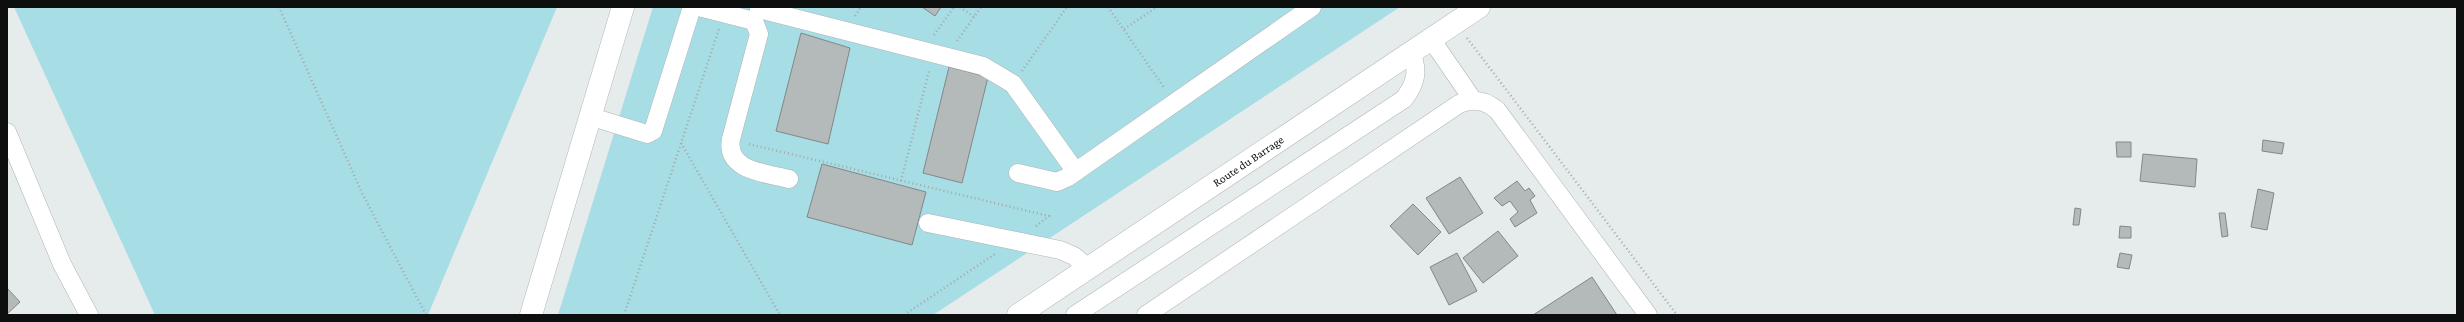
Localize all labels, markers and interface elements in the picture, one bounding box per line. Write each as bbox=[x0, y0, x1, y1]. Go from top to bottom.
street label: Route du Barrage bbox=[1210, 132, 1286, 190]

